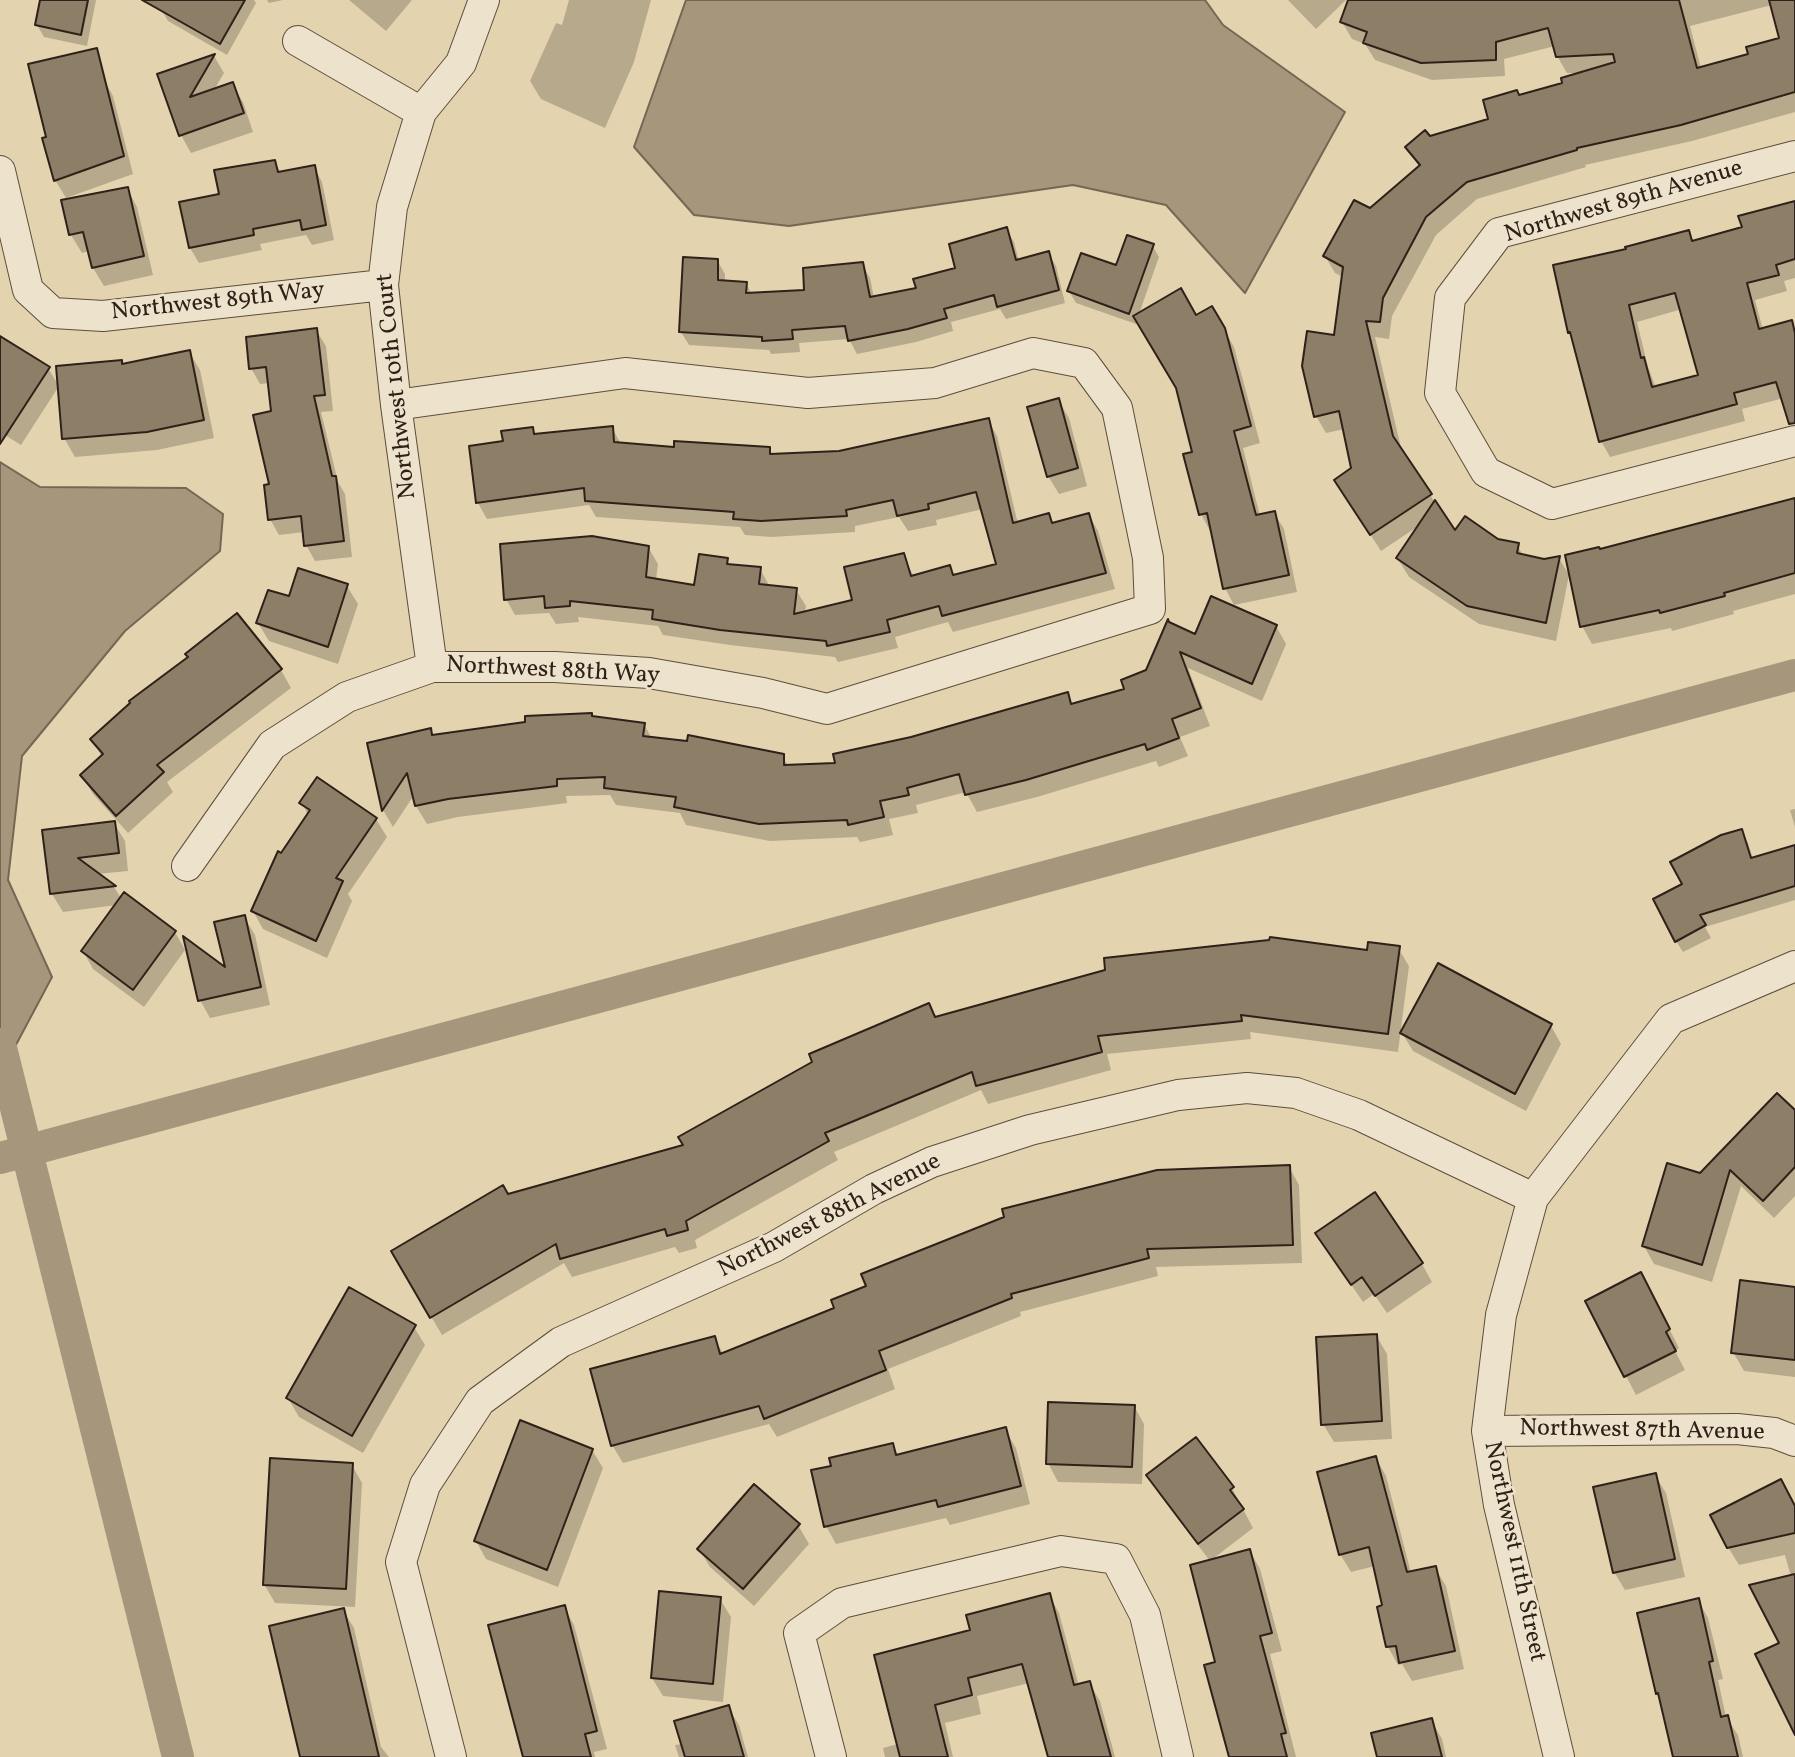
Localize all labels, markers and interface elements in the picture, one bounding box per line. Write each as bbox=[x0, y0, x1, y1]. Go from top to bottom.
street label: Northwest 89th Avenue bbox=[1502, 155, 1746, 251]
street label: Northwest 10th Court bbox=[372, 271, 424, 501]
street label: Northwest 89th Way bbox=[110, 277, 326, 329]
street label: Northwest 88th Way bbox=[445, 652, 661, 692]
street label: Northwest 88th Avenue bbox=[714, 1148, 946, 1286]
street label: Northwest 87th Avenue bbox=[1519, 1415, 1765, 1449]
street label: Northwest 11th Street bbox=[1476, 1439, 1550, 1665]

